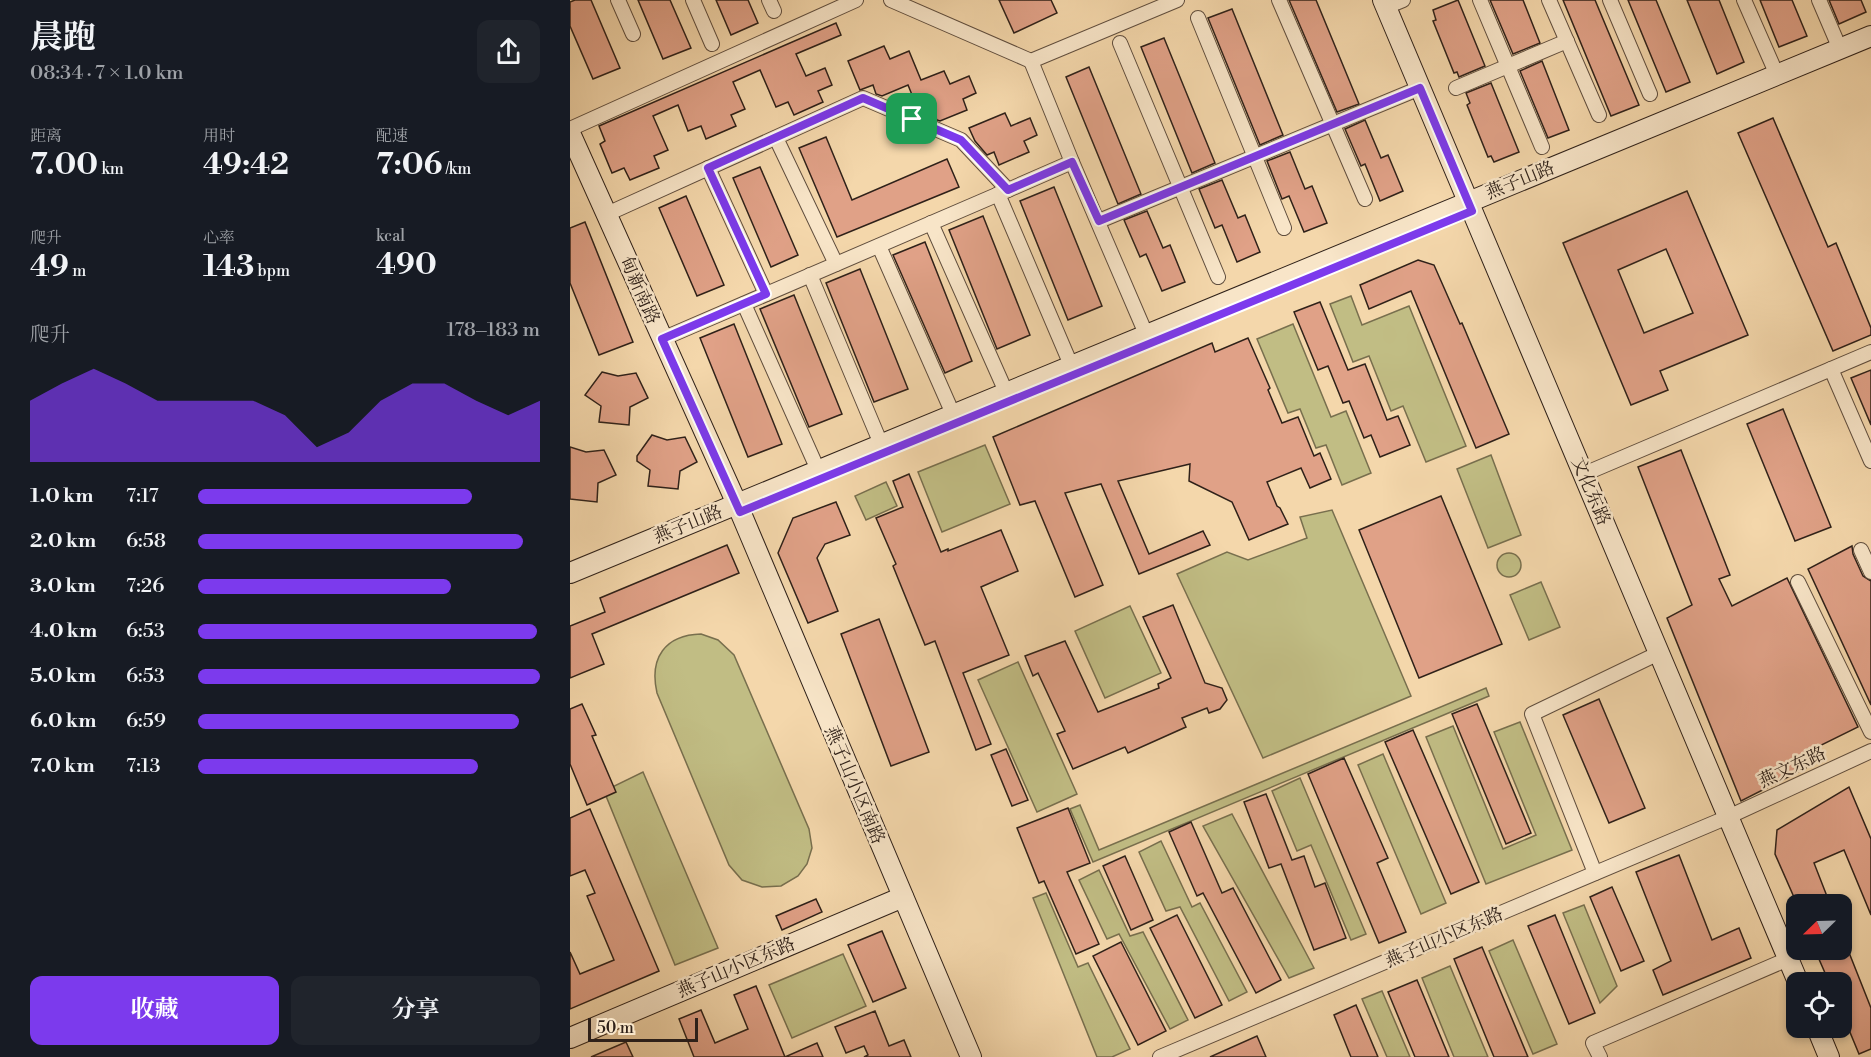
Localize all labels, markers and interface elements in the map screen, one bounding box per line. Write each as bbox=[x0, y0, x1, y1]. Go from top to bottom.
text: 晨跑 bbox=[30, 18, 96, 59]
button: share bbox=[477, 20, 540, 83]
text: 08:34 · 7 × 1.0 km bbox=[30, 61, 184, 86]
pin bbox=[886, 93, 937, 144]
icon: arrive bbox=[895, 102, 928, 135]
text: 距离 bbox=[30, 126, 62, 146]
text: 用时 bbox=[203, 126, 235, 146]
text: 配速 bbox=[376, 126, 408, 146]
text: 7.00 bbox=[30, 146, 98, 184]
text: 49:42 bbox=[203, 146, 289, 184]
text: 7:06 bbox=[376, 146, 443, 184]
street label: 燕子山路 bbox=[1483, 156, 1558, 205]
text: km bbox=[98, 159, 124, 179]
text: /km bbox=[443, 159, 471, 179]
text: kcal bbox=[376, 226, 405, 246]
text: 爬升 bbox=[30, 228, 62, 248]
text: 心率 bbox=[203, 228, 235, 248]
text: 490 bbox=[376, 246, 437, 284]
text: 49 bbox=[30, 248, 69, 286]
text: 143 bbox=[203, 248, 254, 286]
street label: 甸新南路 bbox=[614, 253, 665, 328]
text: m bbox=[69, 261, 86, 281]
text: bpm bbox=[254, 261, 290, 281]
text: 178–183 m bbox=[447, 318, 540, 343]
text: 爬升 bbox=[30, 323, 70, 348]
street label: 文化东路 bbox=[1566, 454, 1615, 529]
text: 1.0 km bbox=[30, 484, 94, 509]
text: 7:17 bbox=[126, 484, 159, 509]
street label: 燕子山路 bbox=[651, 500, 726, 549]
text: 2.0 km bbox=[30, 529, 96, 554]
text: 6:58 bbox=[126, 529, 166, 554]
text: 3.0 km bbox=[30, 574, 96, 599]
text: 7:26 bbox=[126, 574, 164, 599]
text: 4.0 km bbox=[30, 619, 97, 644]
text: 6:53 bbox=[126, 619, 165, 644]
text: 5.0 km bbox=[30, 664, 96, 689]
text: 6:53 bbox=[126, 664, 165, 689]
text: 6.0 km bbox=[30, 709, 96, 734]
text: 6:59 bbox=[126, 709, 166, 734]
street label: 燕子山小区南路 bbox=[819, 723, 890, 848]
street label: 燕文东路 bbox=[1755, 742, 1830, 793]
text: 7.0 km bbox=[30, 754, 95, 779]
text: 7:13 bbox=[126, 754, 161, 779]
north arrow bbox=[1786, 894, 1852, 960]
map controls bbox=[1786, 894, 1852, 1038]
street label: 燕子山小区东路 bbox=[1382, 902, 1507, 973]
street label: 燕子山小区东路 bbox=[674, 932, 799, 1003]
button: locate bbox=[1786, 972, 1852, 1038]
button: 收藏 bbox=[30, 976, 279, 1045]
button: 分享 bbox=[291, 976, 540, 1045]
scale bar bbox=[588, 1015, 698, 1042]
text: 50 m bbox=[597, 1018, 634, 1038]

